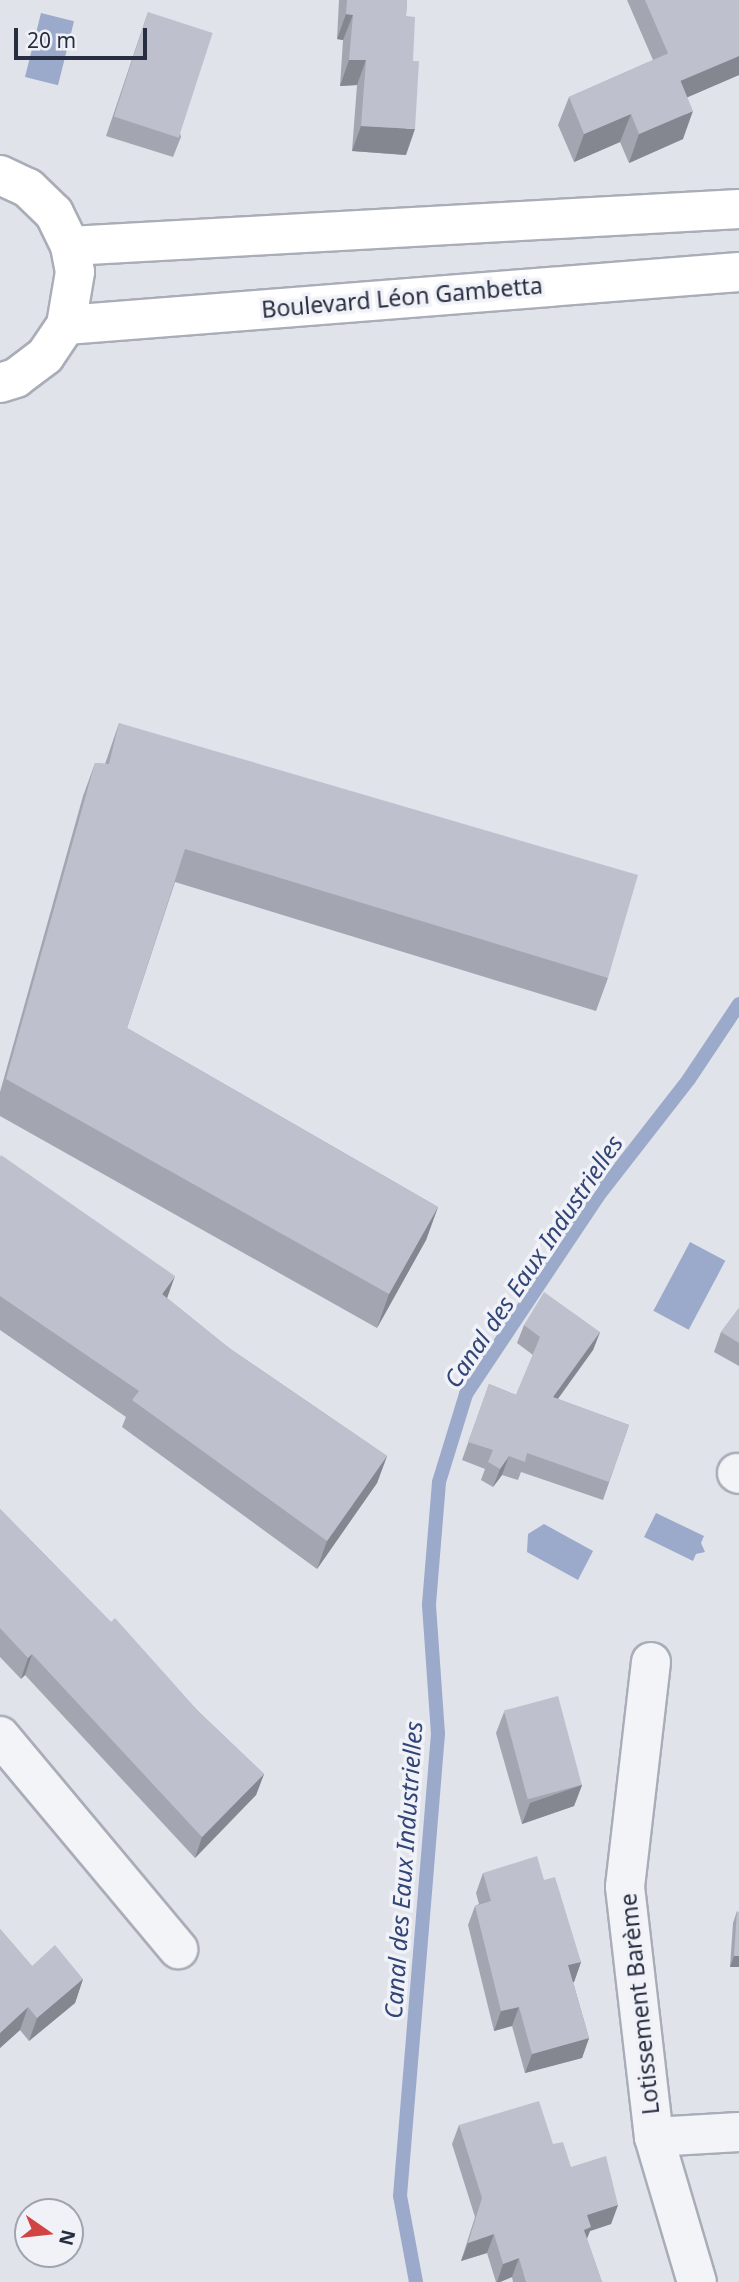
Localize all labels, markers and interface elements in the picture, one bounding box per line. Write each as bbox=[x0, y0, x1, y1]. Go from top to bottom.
scale bar bbox=[18, 14, 150, 58]
text: 20 m bbox=[27, 26, 76, 54]
street label: Boulevard Léon Gambetta bbox=[260, 271, 544, 323]
water label: Canal des Eaux Industrielles bbox=[438, 1129, 628, 1393]
water label: Canal des Eaux Industrielles bbox=[378, 1720, 428, 2020]
street label: Lotissement Barème bbox=[614, 1892, 664, 2116]
north arrow bbox=[14, 2198, 84, 2268]
text: N bbox=[53, 2227, 82, 2248]

